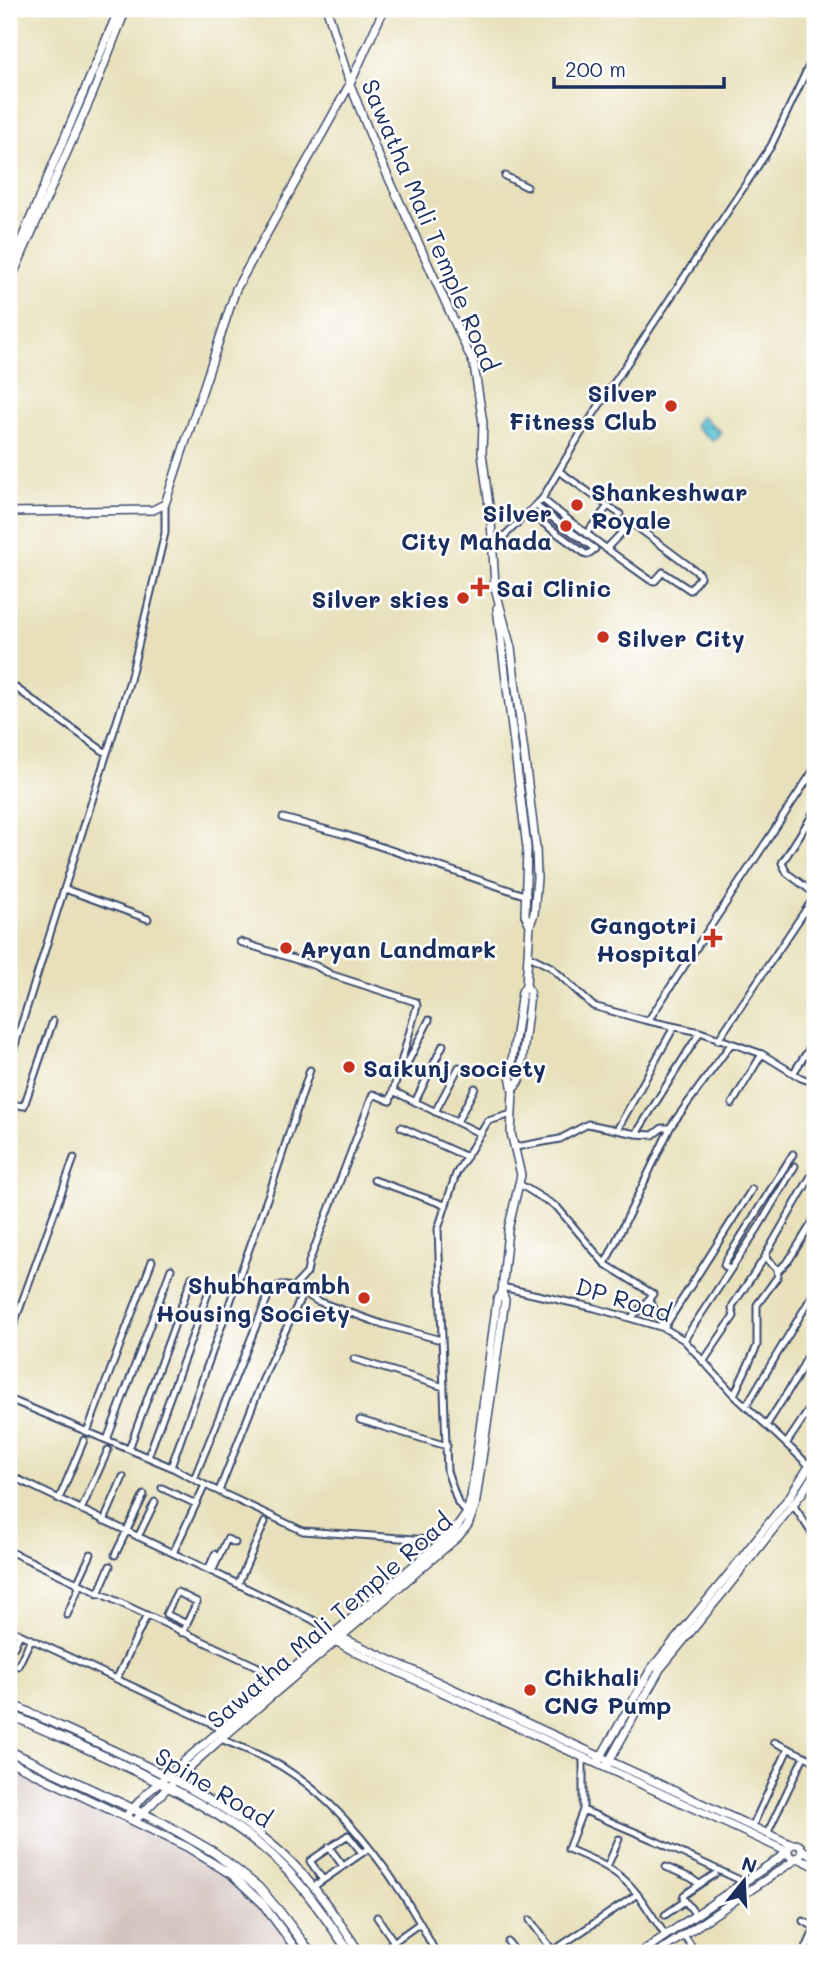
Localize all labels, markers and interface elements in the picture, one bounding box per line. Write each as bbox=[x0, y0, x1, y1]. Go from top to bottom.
scale bar bbox=[554, 46, 724, 90]
text: 200 m bbox=[565, 55, 626, 82]
street label: Sawatha Mali Temple Road bbox=[355, 74, 507, 376]
place label: Silver Fitness Club bbox=[509, 377, 657, 436]
marker: Silver Fitness Club bbox=[663, 398, 679, 414]
place label: Shankeshwar Royale bbox=[591, 476, 747, 535]
place label: Silver City Mahada bbox=[401, 497, 552, 556]
marker: Shankeshwar Royale bbox=[569, 497, 585, 513]
marker: Silver City Mahada bbox=[558, 518, 574, 534]
place label: Sai Clinic bbox=[496, 572, 611, 603]
marker: Sai Clinic bbox=[470, 577, 490, 597]
place label: Silver skies bbox=[311, 583, 449, 614]
marker: Silver skies bbox=[455, 590, 471, 606]
place label: Silver City bbox=[617, 622, 745, 653]
marker: Silver City bbox=[595, 629, 611, 645]
place label: Gangotri Hospital bbox=[590, 909, 697, 968]
marker: Gangotri Hospital bbox=[703, 928, 723, 948]
place label: Aryan Landmark bbox=[300, 933, 496, 964]
marker: Aryan Landmark bbox=[278, 940, 294, 956]
place label: Saikunj society bbox=[363, 1052, 546, 1083]
marker: Saikunj society bbox=[341, 1059, 357, 1075]
place label: Shubharambh Housing Society bbox=[155, 1269, 350, 1328]
street label: DP Road bbox=[572, 1270, 676, 1328]
marker: Shubharambh Housing Society bbox=[356, 1290, 372, 1306]
street label: Sawatha Mali Temple Road bbox=[200, 1505, 458, 1735]
place label: Chikhali CNG Pump bbox=[544, 1661, 671, 1720]
marker: Chikhali CNG Pump bbox=[522, 1682, 538, 1698]
street label: Spine Road bbox=[150, 1740, 278, 1834]
north arrow bbox=[708, 1846, 778, 1916]
text: N bbox=[739, 1850, 760, 1878]

